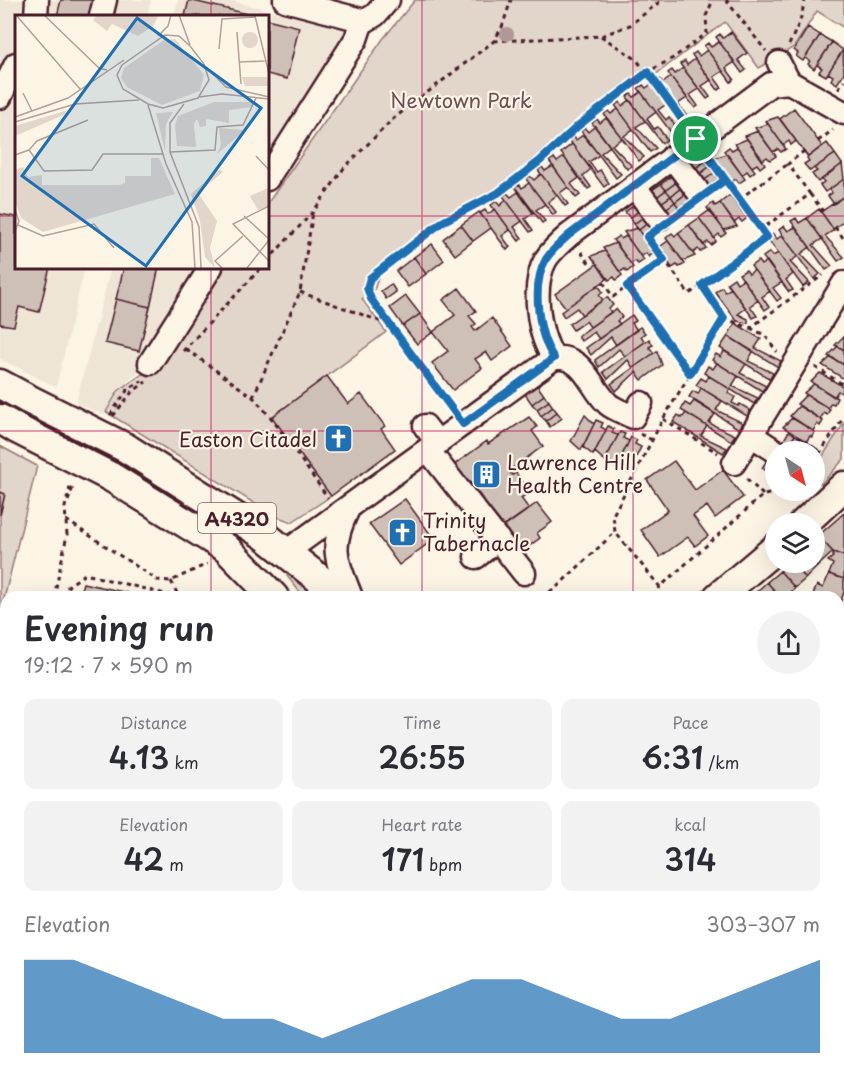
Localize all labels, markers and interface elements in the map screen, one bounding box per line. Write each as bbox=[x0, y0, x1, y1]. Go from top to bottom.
inset map bbox=[15, 15, 268, 268]
park label: Newtown Park bbox=[390, 85, 532, 115]
pin bbox=[670, 113, 721, 164]
icon: arrive bbox=[679, 122, 712, 155]
church icon: Easton Citadel bbox=[322, 423, 354, 455]
place label: Easton Citadel bbox=[179, 424, 317, 454]
north arrow bbox=[765, 441, 825, 501]
map controls bbox=[765, 441, 825, 573]
place label: Lawrence Hill Health Centre bbox=[507, 447, 643, 500]
building icon: Lawrence Hill Health Centre bbox=[470, 458, 502, 490]
road number: A4320 bbox=[198, 503, 276, 533]
place label: Trinity Tabernacle bbox=[423, 505, 530, 558]
button: layers bbox=[765, 513, 825, 573]
church icon: Trinity Tabernacle bbox=[386, 516, 418, 548]
text: Evening run bbox=[24, 602, 215, 652]
button: share bbox=[757, 611, 820, 674]
text: 19:12 · 7 × 590 m bbox=[24, 650, 193, 680]
text: Distance bbox=[120, 710, 187, 734]
text: Time bbox=[403, 710, 441, 734]
text: Pace bbox=[672, 710, 708, 734]
text: 4.13 bbox=[109, 734, 169, 779]
text: 26:55 bbox=[378, 734, 466, 779]
text: 6:31 bbox=[641, 734, 703, 779]
text: km bbox=[169, 750, 199, 774]
text: /km bbox=[703, 750, 739, 774]
text: Elevation bbox=[119, 812, 188, 836]
text: Heart rate bbox=[382, 812, 462, 836]
text: kcal bbox=[674, 812, 706, 836]
text: 42 bbox=[124, 836, 164, 881]
text: 171 bbox=[382, 836, 424, 881]
text: 314 bbox=[664, 836, 716, 881]
text: m bbox=[164, 852, 184, 876]
text: bpm bbox=[424, 852, 462, 876]
text: Elevation bbox=[24, 909, 110, 939]
text: 303–307 m bbox=[707, 909, 820, 939]

